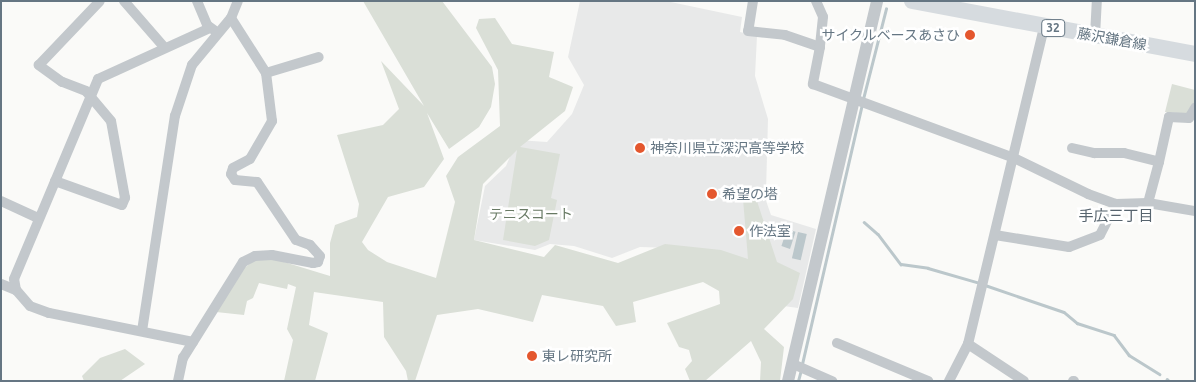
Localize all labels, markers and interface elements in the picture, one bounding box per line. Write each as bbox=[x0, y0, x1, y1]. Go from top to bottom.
road number: 32 bbox=[1040, 18, 1066, 38]
street label: 藤沢鎌倉線 bbox=[1076, 25, 1148, 53]
place label: サイクルベースあさひ bbox=[820, 27, 960, 43]
marker: サイクルベースあさひ bbox=[964, 29, 976, 41]
place label: 神奈川県立深沢高等学校 bbox=[650, 140, 804, 156]
marker: 神奈川県立深沢高等学校 bbox=[634, 142, 646, 154]
place label: 希望の塔 bbox=[722, 186, 778, 202]
marker: 希望の塔 bbox=[706, 188, 718, 200]
park label: テニスコート bbox=[489, 206, 573, 222]
district label: 手広三丁目 bbox=[1079, 207, 1153, 225]
place label: 作法室 bbox=[749, 223, 791, 239]
marker: 作法室 bbox=[733, 225, 745, 237]
place label: 東レ研究所 bbox=[542, 348, 612, 364]
marker: 東レ研究所 bbox=[526, 350, 538, 362]

